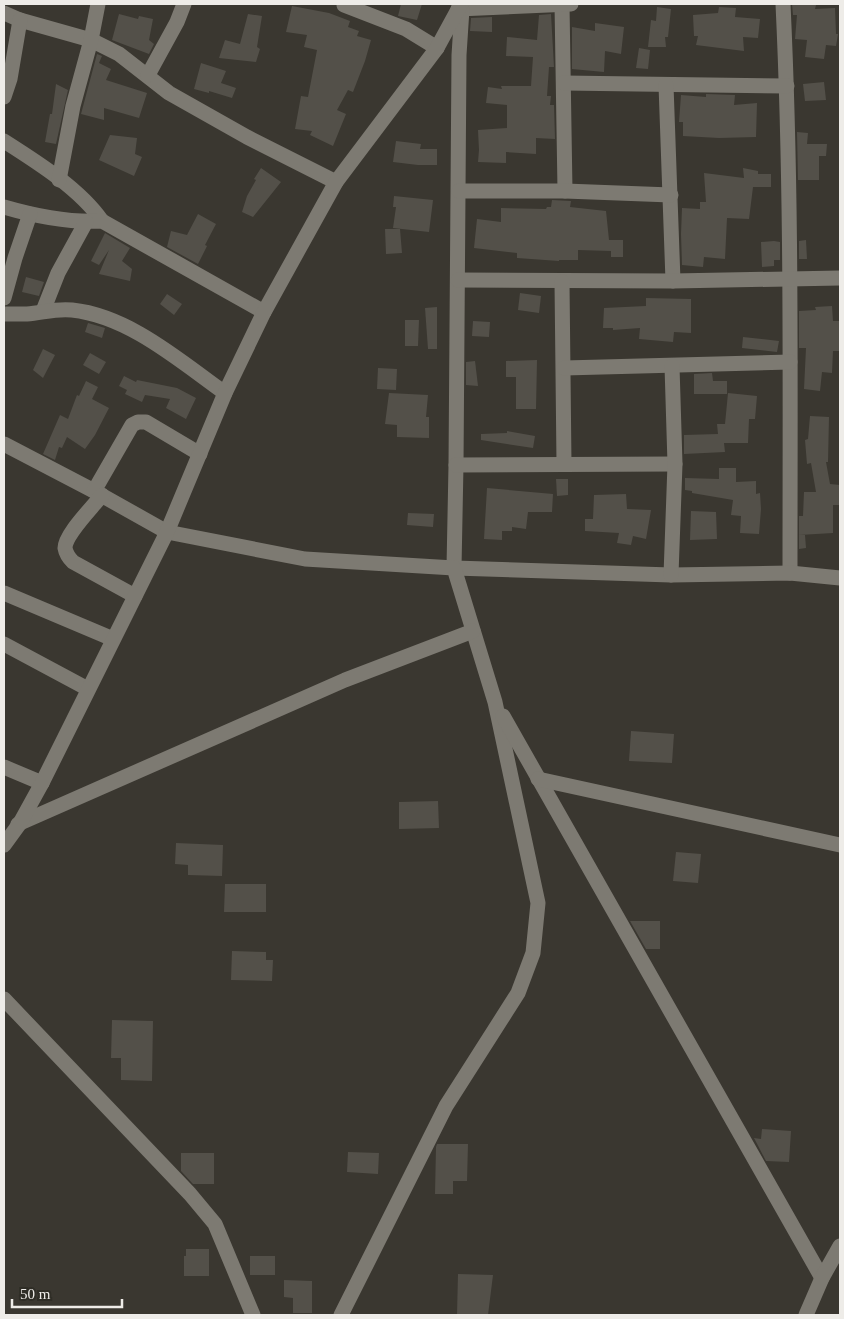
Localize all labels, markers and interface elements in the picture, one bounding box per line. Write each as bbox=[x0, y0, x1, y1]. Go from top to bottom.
scale bar bbox=[12, 1276, 122, 1308]
text: 50 m bbox=[20, 1286, 51, 1302]

